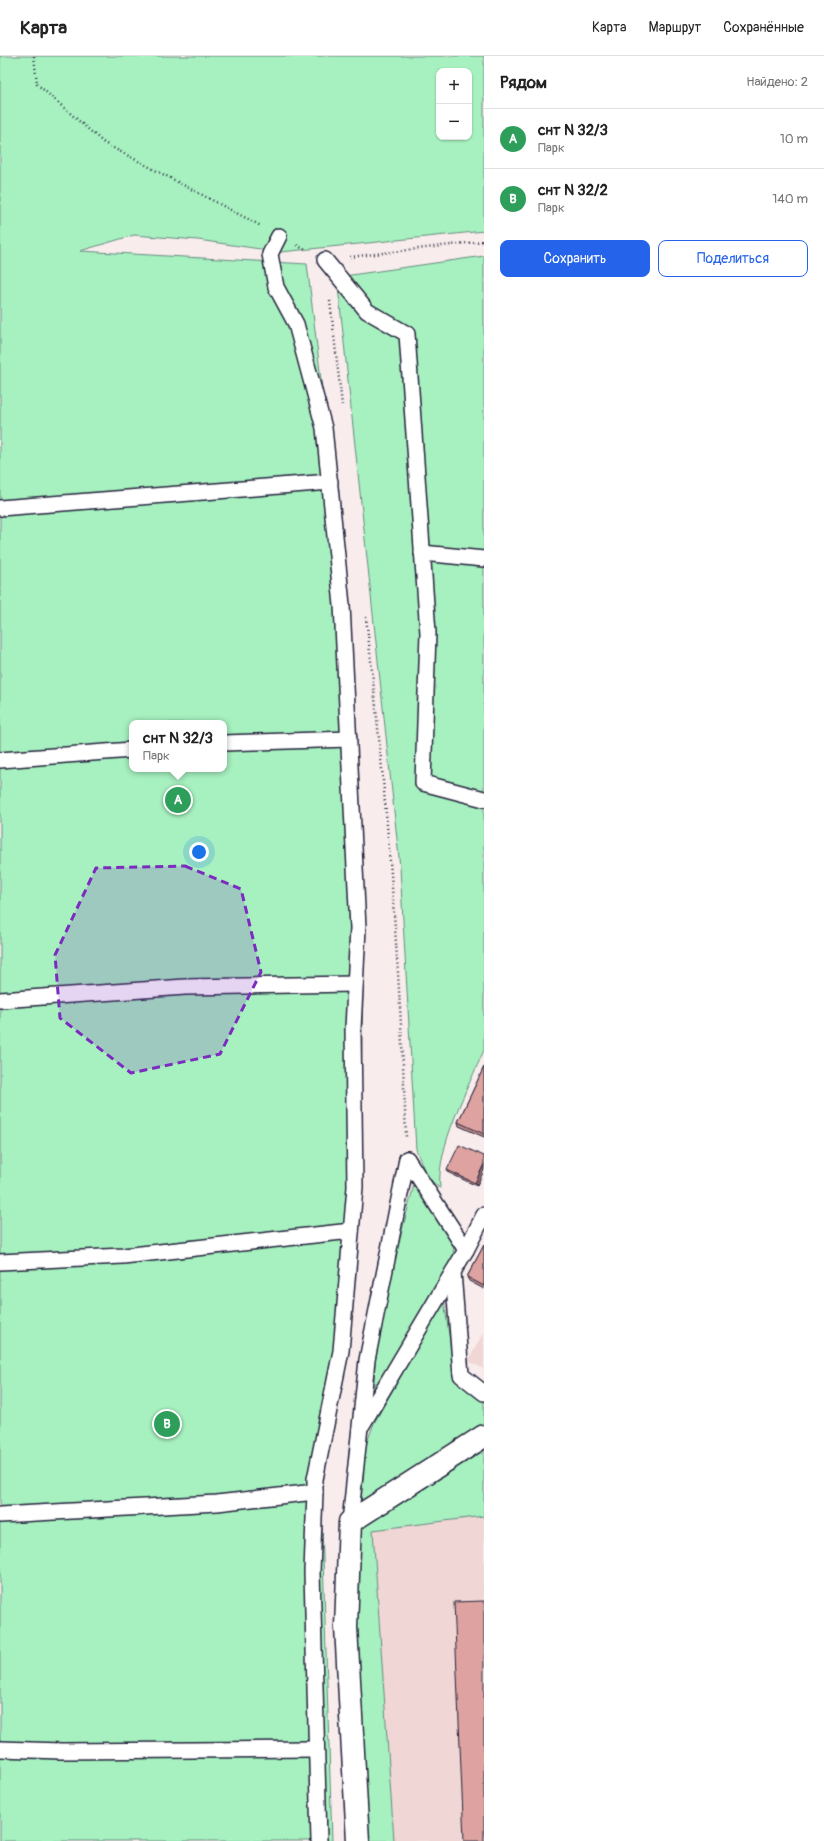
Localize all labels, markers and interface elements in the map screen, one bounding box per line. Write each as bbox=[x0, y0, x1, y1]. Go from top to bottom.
text: Карта bbox=[20, 16, 67, 40]
text: Карта bbox=[592, 19, 627, 36]
text: Маршрут bbox=[649, 19, 701, 36]
text: Сохранённые bbox=[723, 19, 804, 36]
map controls bbox=[436, 68, 472, 140]
button: + bbox=[436, 68, 472, 104]
text: Рядом bbox=[500, 72, 547, 93]
text: Найдено: 2 bbox=[746, 74, 808, 90]
button: − bbox=[436, 104, 472, 140]
text: снт N 32/3 bbox=[538, 121, 608, 140]
text: A bbox=[509, 131, 517, 147]
text: 10 m bbox=[780, 131, 808, 147]
text: Парк bbox=[538, 140, 565, 156]
text: снт N 32/2 bbox=[538, 181, 608, 200]
text: B bbox=[509, 191, 517, 207]
text: 140 m bbox=[772, 191, 808, 207]
text: Парк bbox=[538, 200, 565, 216]
button: Сохранить bbox=[500, 240, 650, 277]
button: Поделиться bbox=[658, 240, 808, 277]
popup bbox=[129, 720, 227, 772]
text: снт N 32/3 bbox=[143, 729, 213, 748]
text: Парк bbox=[143, 748, 170, 764]
pin: A bbox=[165, 785, 191, 815]
your location bbox=[189, 842, 209, 862]
pin: B bbox=[154, 1409, 180, 1439]

